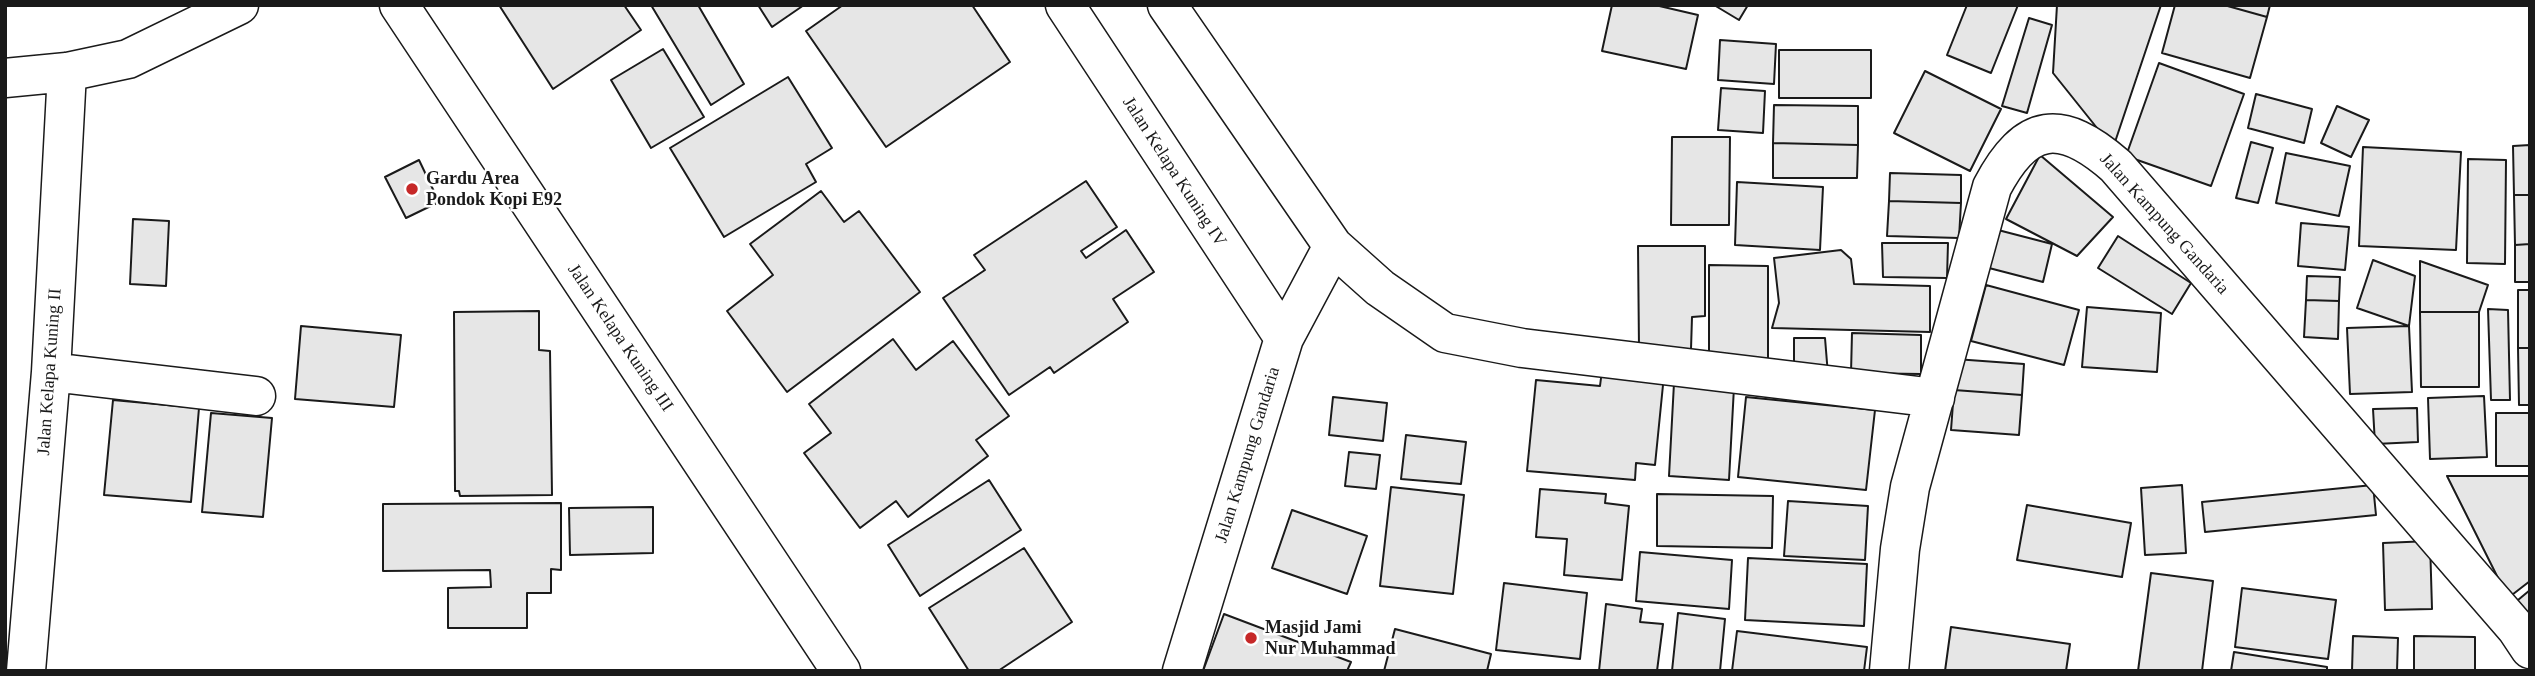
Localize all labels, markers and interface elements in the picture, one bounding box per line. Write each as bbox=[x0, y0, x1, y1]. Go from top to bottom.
street label: Jalan Kelapa Kuning IV bbox=[1117, 93, 1231, 251]
street label: Jalan Kampung Gandaria bbox=[2095, 149, 2233, 299]
place label: Gardu Area Pondok Kopi E92 bbox=[426, 168, 562, 210]
marker: Gardu Area Pondok Kopi E92 bbox=[404, 181, 420, 197]
street label: Jalan Kelapa Kuning III bbox=[563, 260, 677, 416]
street label: Jalan Kelapa Kuning II bbox=[33, 288, 67, 456]
street label: Jalan Kampung Gandaria bbox=[1211, 364, 1285, 546]
place label: Masjid Jami Nur Muhammad bbox=[1265, 617, 1396, 660]
marker: Masjid Jami Nur Muhammad bbox=[1243, 630, 1259, 646]

